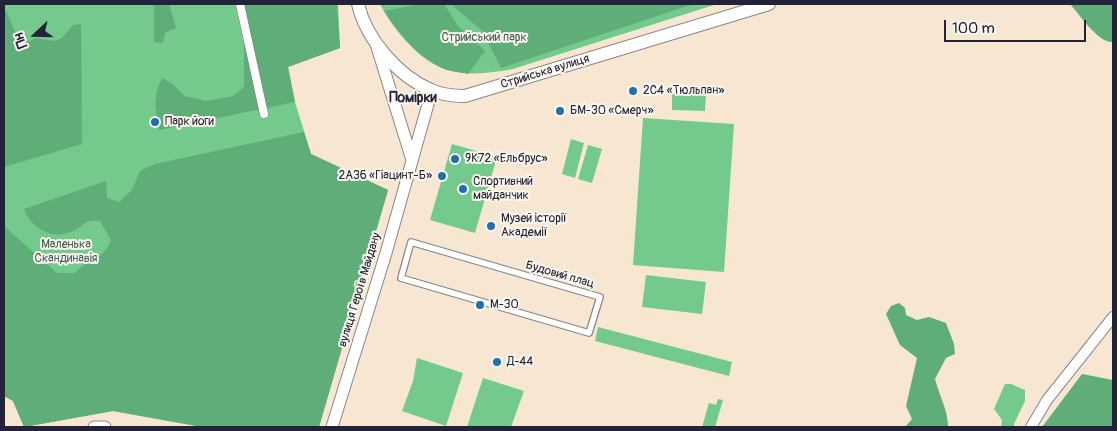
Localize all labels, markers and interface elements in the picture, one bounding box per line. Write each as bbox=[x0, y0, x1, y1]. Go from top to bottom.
north arrow bbox=[10, 10, 60, 60]
scale bar bbox=[947, 10, 1090, 42]
text: 100 m bbox=[952, 19, 995, 38]
text: Пн bbox=[10, 30, 31, 51]
park label: Стрийський парк bbox=[441, 31, 527, 45]
street label: Стрийська вулиця bbox=[499, 52, 591, 92]
place label: 2С4 «Тюльпан» bbox=[643, 84, 724, 98]
marker: 2С4 «Тюльпан» bbox=[627, 85, 639, 97]
district label: Помірки bbox=[389, 90, 437, 106]
place label: БМ-30 «Смерч» bbox=[570, 104, 653, 118]
marker: БМ-30 «Смерч» bbox=[554, 105, 566, 117]
place label: Парк йоги bbox=[165, 115, 214, 129]
marker: Парк йоги bbox=[149, 116, 161, 128]
place label: 9К72 «Ельбрус» bbox=[465, 152, 548, 166]
marker: 9К72 «Ельбрус» bbox=[449, 153, 461, 165]
place label: 2А36 «Гіацинт-Б» bbox=[339, 169, 432, 183]
marker: 2А36 «Гіацинт-Б» bbox=[436, 170, 448, 182]
place label: Спортивний майданчик bbox=[473, 175, 533, 203]
marker: Спортивний майданчик bbox=[457, 183, 469, 195]
place label: Музей історії Академії bbox=[501, 212, 567, 240]
marker: Музей історії Академії bbox=[485, 220, 497, 232]
street label: вулиця Героїв Майдану bbox=[336, 231, 384, 349]
park label: Маленька Скандинавія bbox=[35, 238, 97, 266]
street label: Будовий плац bbox=[524, 258, 596, 292]
place label: М-30 bbox=[490, 298, 519, 312]
marker: М-30 bbox=[474, 299, 486, 311]
place label: Д-44 bbox=[507, 355, 533, 369]
marker: Д-44 bbox=[491, 356, 503, 368]

